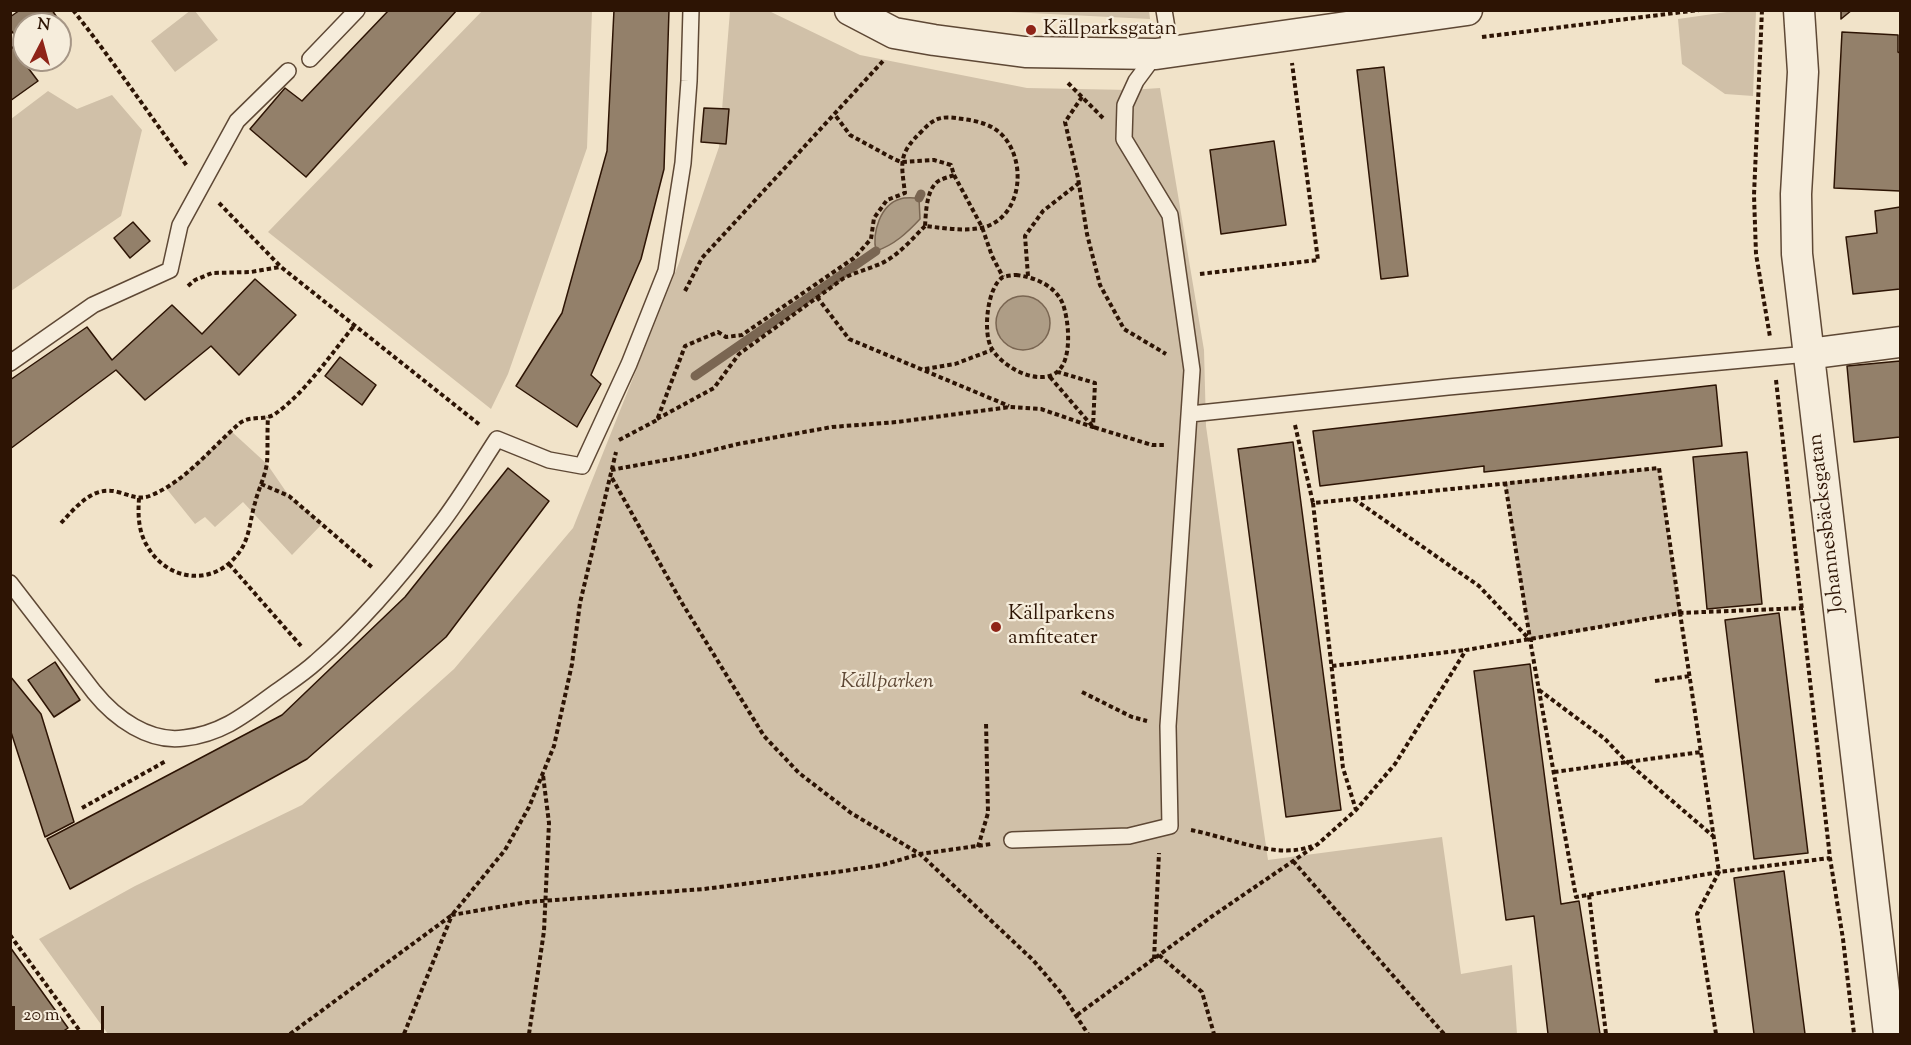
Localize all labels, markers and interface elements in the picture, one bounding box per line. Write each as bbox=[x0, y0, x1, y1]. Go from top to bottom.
north arrow bbox=[12, 12, 72, 72]
text: N bbox=[36, 13, 51, 38]
place label: Källparksgatan bbox=[1043, 17, 1177, 43]
marker: Källparksgatan bbox=[1024, 23, 1038, 37]
street label: Johannesbäcksgatan bbox=[1804, 432, 1852, 614]
place label: Källparkens amfiteater bbox=[1008, 602, 1115, 652]
marker: Källparkens amfiteater bbox=[989, 620, 1003, 634]
park label: Källparken bbox=[840, 670, 934, 696]
scale bar bbox=[15, 994, 106, 1032]
text: 20 m bbox=[23, 1003, 60, 1029]

